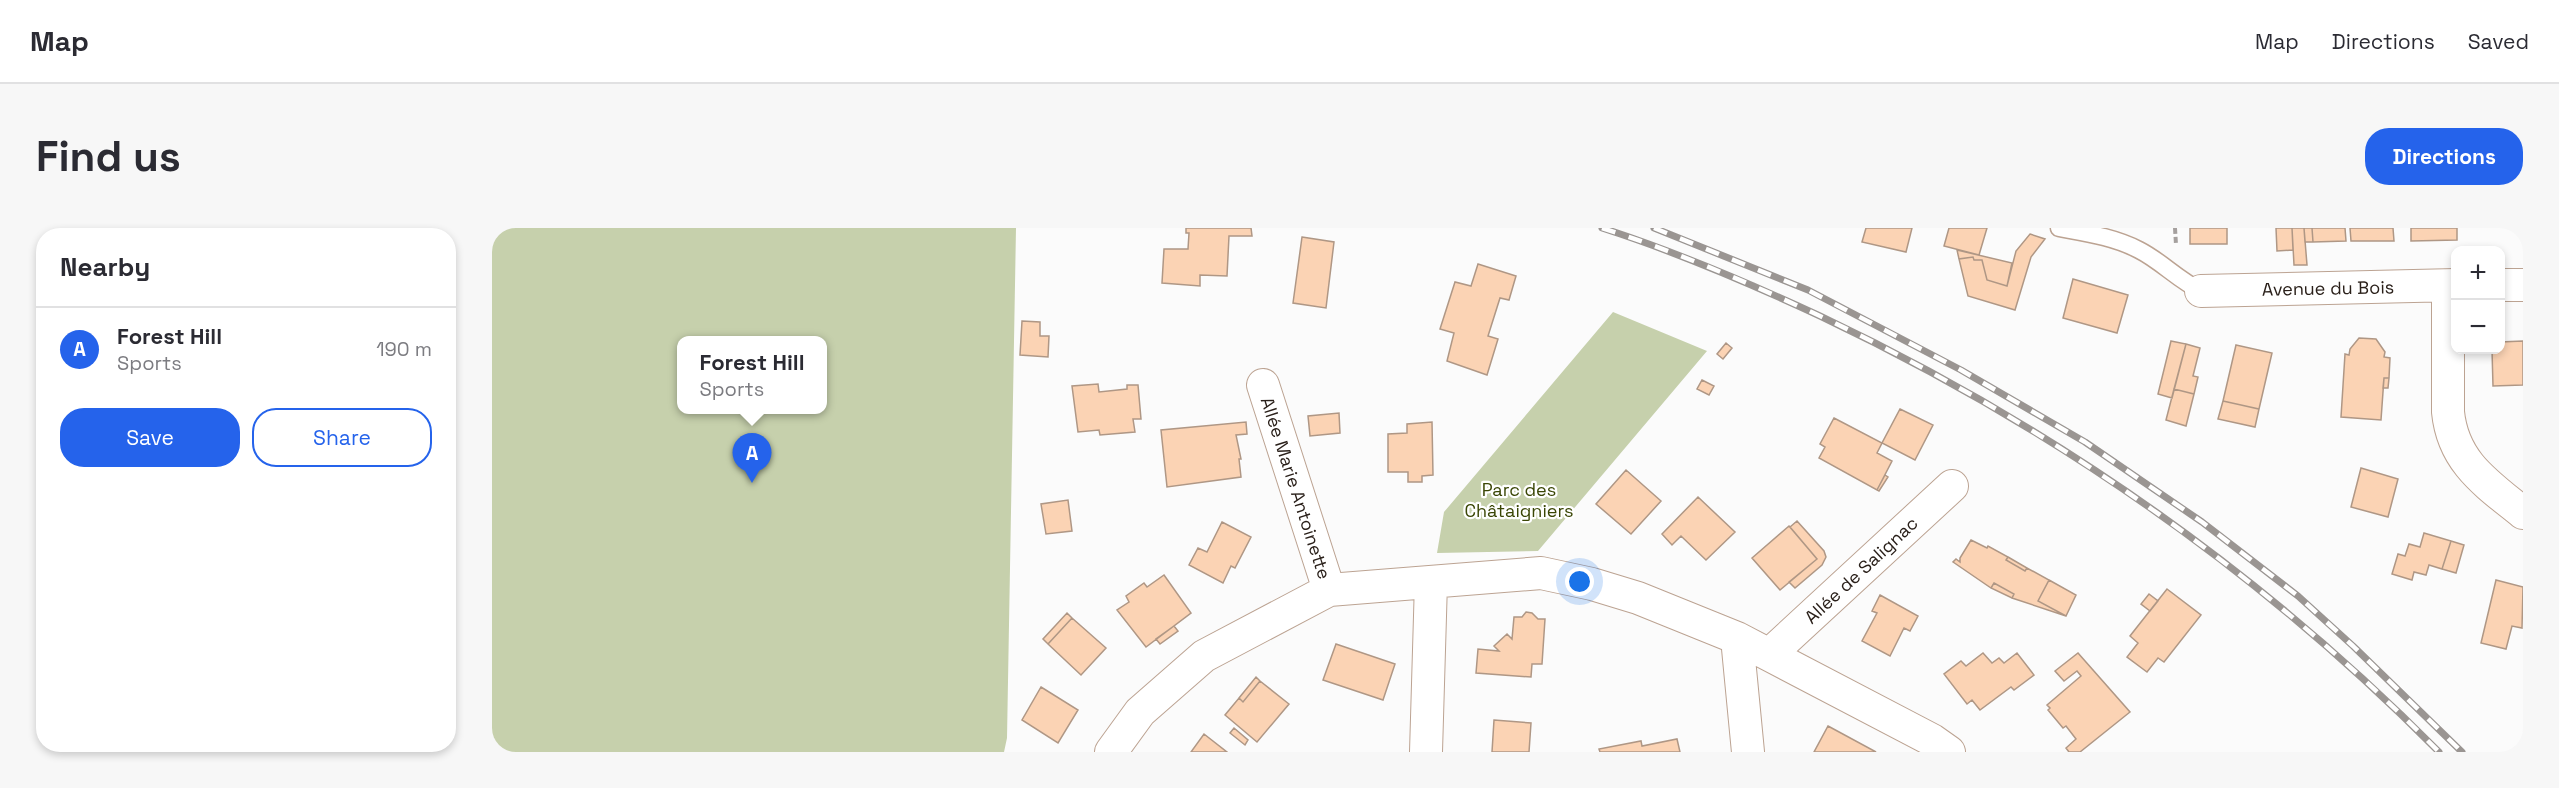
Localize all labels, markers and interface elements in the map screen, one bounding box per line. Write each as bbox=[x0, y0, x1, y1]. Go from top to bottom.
text: Map bbox=[30, 23, 89, 59]
text: Map bbox=[2255, 28, 2299, 55]
text: Directions bbox=[2332, 28, 2435, 55]
text: Saved bbox=[2468, 28, 2529, 55]
button: Directions bbox=[2365, 128, 2523, 185]
text: Find us bbox=[36, 130, 181, 183]
map controls bbox=[2451, 246, 2505, 354]
button: + bbox=[2451, 246, 2505, 300]
text: Nearby bbox=[60, 250, 150, 284]
street label: Avenue du Bois bbox=[2262, 275, 2394, 301]
button: − bbox=[2451, 300, 2505, 354]
text: Forest Hill bbox=[117, 322, 222, 350]
text: A bbox=[73, 336, 86, 362]
text: 190 m bbox=[376, 336, 432, 362]
popup bbox=[677, 336, 827, 414]
text: Forest Hill bbox=[699, 348, 805, 376]
text: Sports bbox=[117, 350, 182, 376]
text: Sports bbox=[699, 376, 764, 402]
street label: Allée Marie Antoinette bbox=[1256, 394, 1336, 582]
button: Save bbox=[60, 408, 240, 467]
button: Share bbox=[252, 408, 432, 467]
pin: A bbox=[732, 434, 772, 483]
park label: Parc des Châtaigniers bbox=[1464, 478, 1574, 522]
street label: Allée de Salignac bbox=[1800, 512, 1922, 628]
your location bbox=[1565, 567, 1594, 596]

